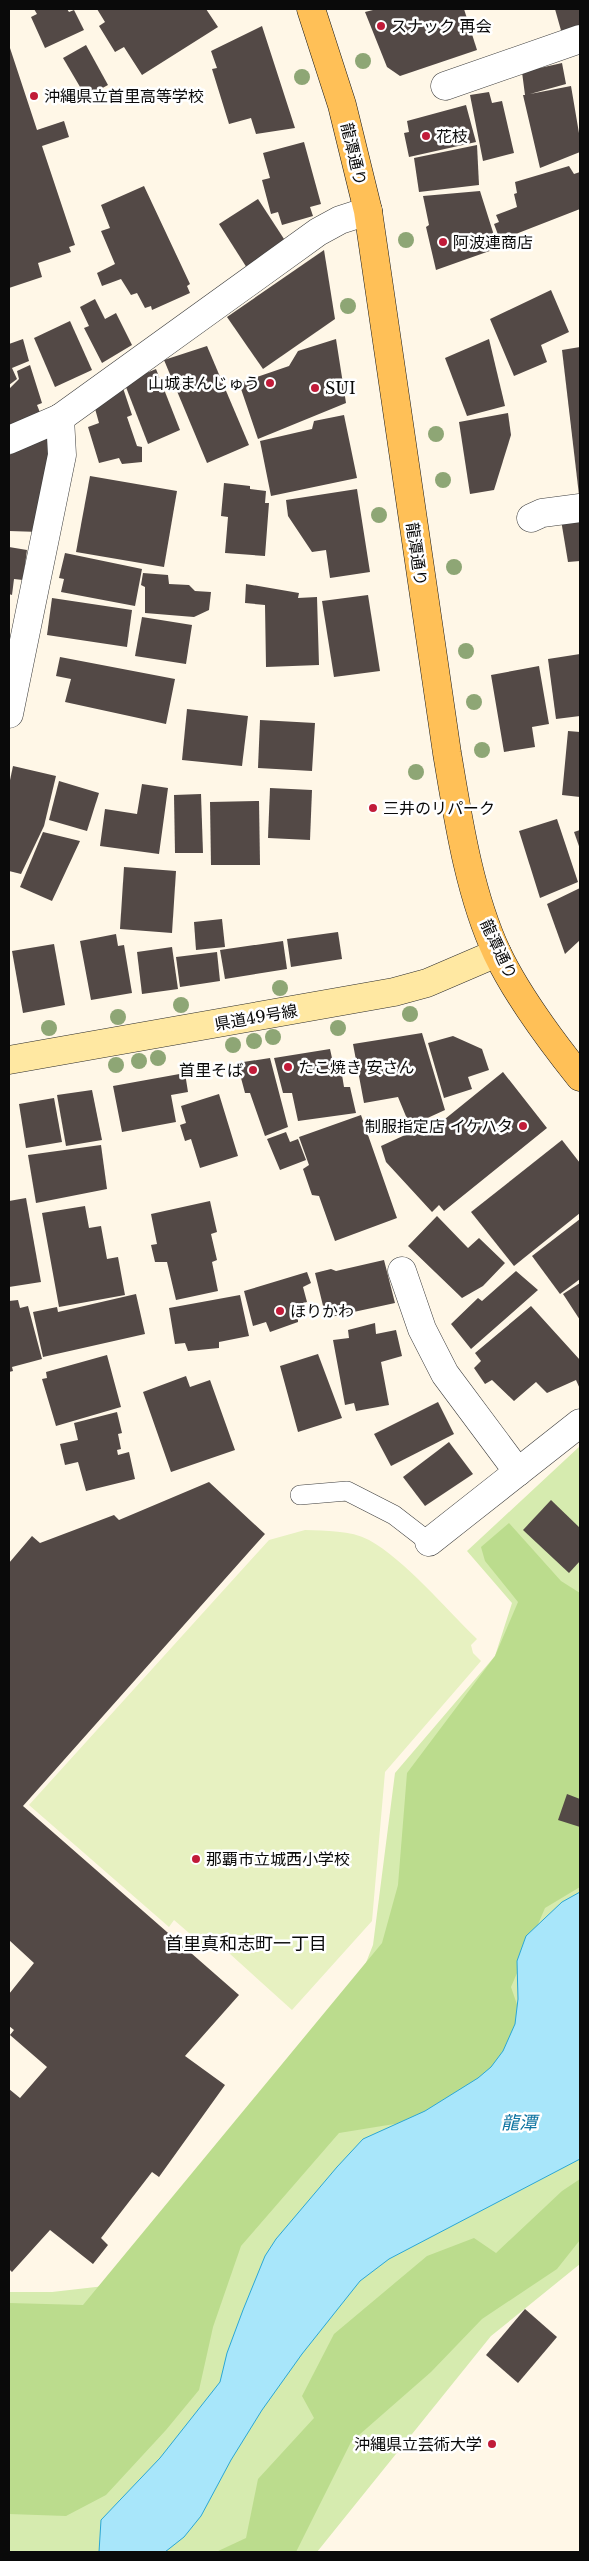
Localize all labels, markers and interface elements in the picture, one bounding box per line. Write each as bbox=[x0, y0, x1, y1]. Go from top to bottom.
place label: スナック 再会 bbox=[391, 16, 492, 36]
marker: スナック 再会 bbox=[375, 20, 387, 32]
place label: 沖縄県立首里高等学校 bbox=[44, 86, 204, 106]
marker: 沖縄県立首里高等学校 bbox=[28, 90, 40, 102]
street label: 龍潭通り bbox=[337, 121, 371, 187]
place label: 花枝 bbox=[436, 126, 468, 146]
marker: 花枝 bbox=[420, 130, 432, 142]
place label: 阿波連商店 bbox=[453, 232, 533, 252]
marker: 阿波連商店 bbox=[437, 236, 449, 248]
place label: 山城まんじゅう bbox=[148, 373, 260, 393]
marker: 山城まんじゅう bbox=[264, 377, 276, 389]
place label: SUI bbox=[325, 378, 356, 398]
marker: SUI bbox=[309, 382, 321, 394]
street label: 龍潭通り bbox=[403, 521, 431, 587]
place label: 三井のリパーク bbox=[383, 798, 495, 818]
marker: 三井のリパーク bbox=[367, 802, 379, 814]
street label: 龍潭通り bbox=[476, 916, 522, 982]
street label: 県道49号線 bbox=[213, 1000, 299, 1034]
place label: たこ焼き 安さん bbox=[298, 1057, 415, 1077]
place label: 首里そば bbox=[179, 1060, 243, 1080]
marker: たこ焼き 安さん bbox=[282, 1061, 294, 1073]
marker: 首里そば bbox=[247, 1064, 259, 1076]
place label: 制服指定店 イケハタ bbox=[365, 1116, 513, 1136]
marker: 制服指定店 イケハタ bbox=[517, 1120, 529, 1132]
place label: ほりかわ bbox=[290, 1301, 354, 1321]
marker: ほりかわ bbox=[274, 1305, 286, 1317]
place label: 那覇市立城西小学校 bbox=[206, 1849, 350, 1869]
marker: 那覇市立城西小学校 bbox=[190, 1853, 202, 1865]
district label: 首里真和志町一丁目 bbox=[165, 1933, 327, 1955]
water label: 龍潭 bbox=[501, 2112, 540, 2134]
place label: 沖縄県立芸術大学 bbox=[354, 2434, 482, 2454]
marker: 沖縄県立芸術大学 bbox=[486, 2438, 498, 2450]

